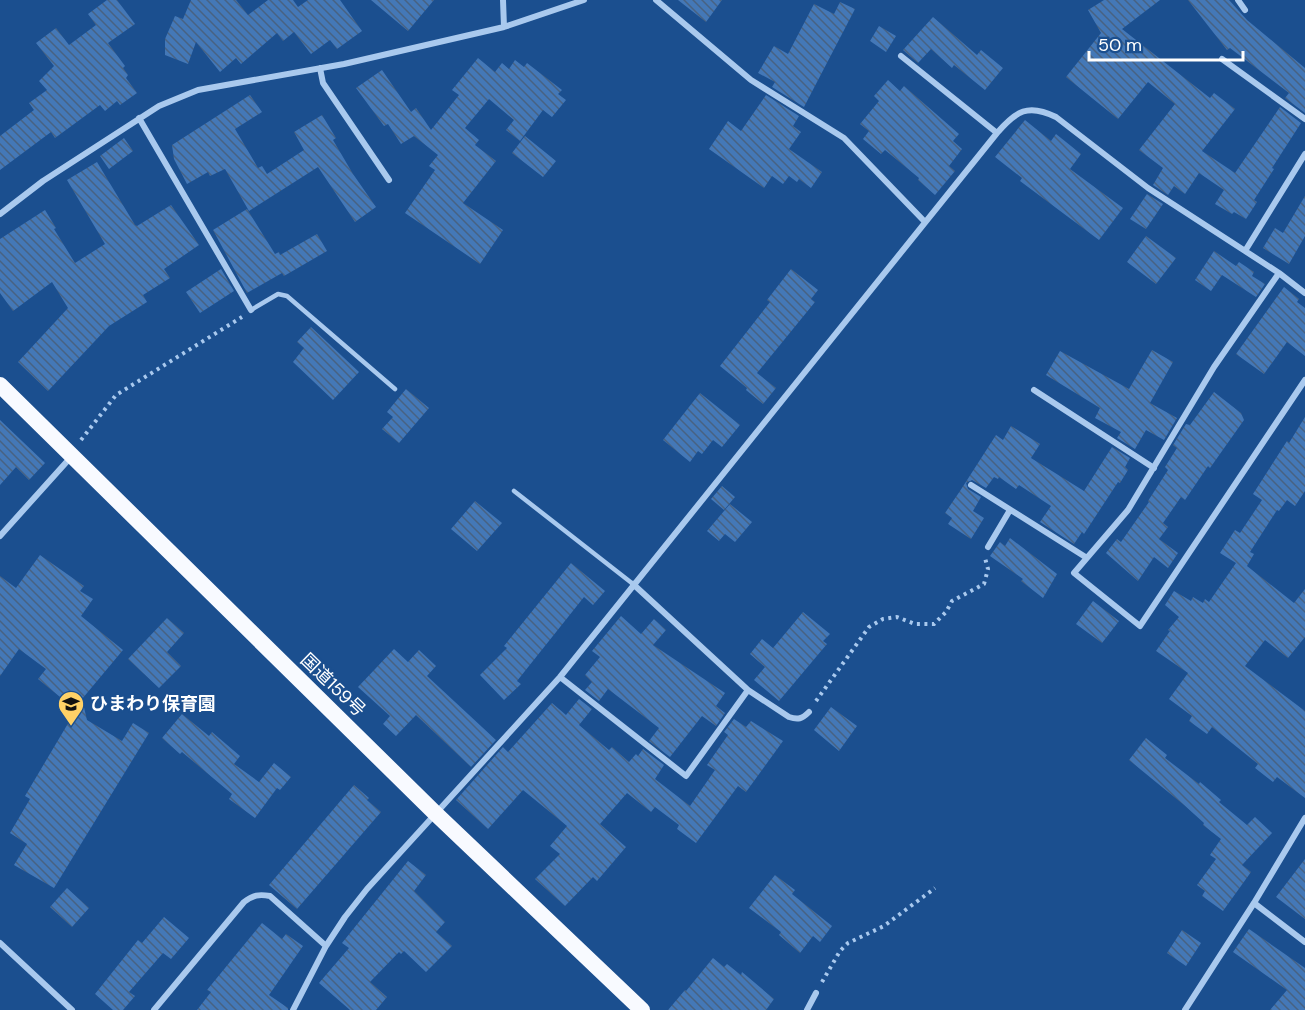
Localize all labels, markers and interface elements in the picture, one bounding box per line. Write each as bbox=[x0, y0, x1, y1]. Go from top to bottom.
scale bar bbox=[1089, 24, 1244, 62]
text: 50 m bbox=[1098, 33, 1142, 57]
street label: 国道159号 bbox=[295, 648, 371, 722]
school or university icon: ひまわり保育園 bbox=[56, 689, 86, 727]
place label: ひまわり保育園 bbox=[90, 692, 216, 716]

